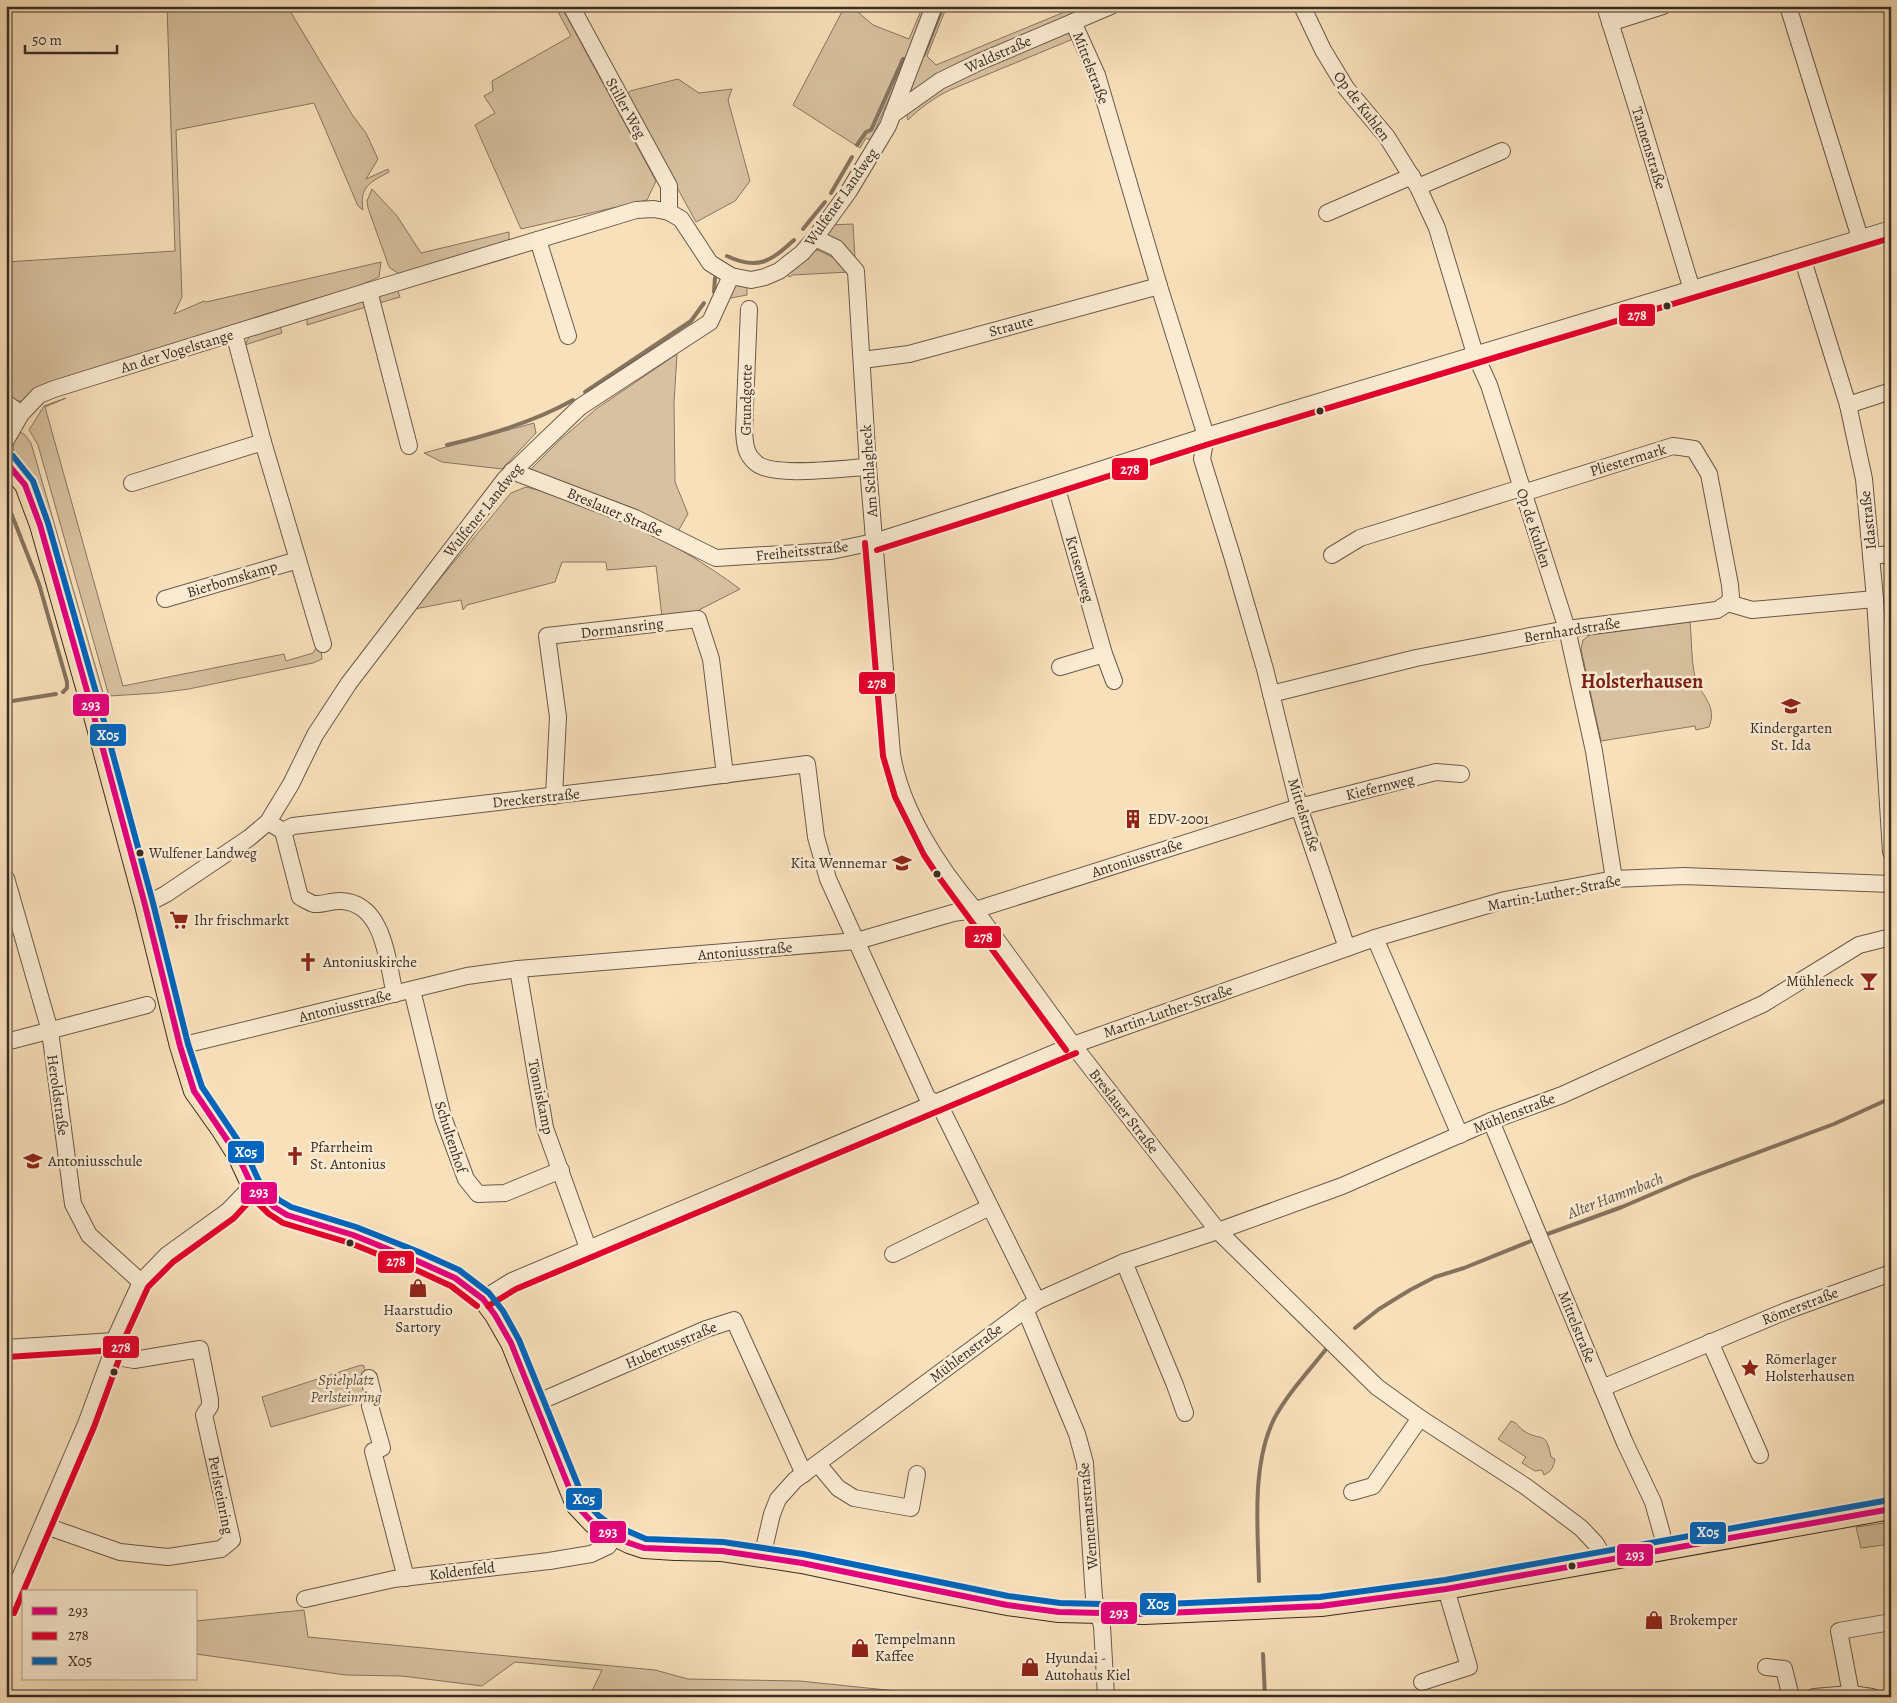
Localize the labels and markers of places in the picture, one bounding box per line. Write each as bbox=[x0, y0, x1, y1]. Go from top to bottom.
unlabelled marker bbox=[1662, 301, 1672, 311]
unlabelled marker bbox=[1315, 406, 1325, 416]
school or university icon: Kindergarten St. Ida bbox=[1780, 695, 1802, 717]
place label: Kindergarten St. Ida bbox=[1750, 718, 1832, 755]
building icon: EDV-2001 bbox=[1122, 808, 1144, 830]
place label: EDV-2001 bbox=[1148, 809, 1209, 829]
place label: Wulfener Landweg bbox=[148, 844, 257, 863]
marker: Wulfener Landweg bbox=[135, 848, 145, 858]
school or university icon: Kita Wennemar bbox=[891, 852, 913, 874]
place label: Kita Wennemar bbox=[790, 853, 887, 873]
unlabelled marker bbox=[932, 869, 942, 879]
supermarket icon: Ihr frischmarkt bbox=[168, 909, 190, 931]
place label: Ihr frischmarkt bbox=[194, 910, 289, 930]
church icon: Antoniuskirche bbox=[297, 951, 319, 973]
place label: Antoniuskirche bbox=[322, 952, 417, 972]
bar icon: Mühleneck bbox=[1858, 970, 1880, 992]
place label: Mühleneck bbox=[1786, 971, 1855, 991]
place label: Pfarrheim St. Antonius bbox=[310, 1137, 386, 1174]
church icon: Pfarrheim St. Antonius bbox=[284, 1145, 306, 1167]
school or university icon: Antoniusschule bbox=[22, 1150, 44, 1172]
place label: Antoniusschule bbox=[47, 1151, 143, 1171]
unlabelled marker bbox=[345, 1238, 355, 1248]
shop icon: Haarstudio Sartory bbox=[407, 1277, 429, 1299]
place label: Haarstudio Sartory bbox=[383, 1300, 453, 1337]
place label: Römerlager Holsterhausen bbox=[1765, 1349, 1855, 1386]
place icon: Römerlager Holsterhausen bbox=[1739, 1357, 1761, 1379]
unlabelled marker bbox=[109, 1367, 119, 1377]
unlabelled marker bbox=[1567, 1561, 1577, 1571]
shop icon: Brokemper bbox=[1643, 1609, 1665, 1631]
place label: Brokemper bbox=[1669, 1610, 1738, 1630]
place label: Tempelmann Kaffee bbox=[875, 1629, 956, 1666]
shop icon: Tempelmann Kaffee bbox=[849, 1637, 871, 1659]
place label: Hyundai - Autohaus Kiel bbox=[1044, 1648, 1130, 1685]
shop icon: Hyundai - Autohaus Kiel bbox=[1019, 1656, 1041, 1678]

